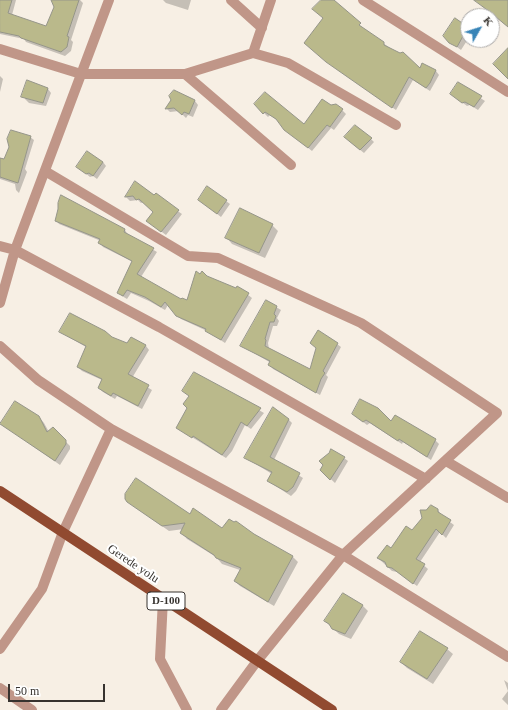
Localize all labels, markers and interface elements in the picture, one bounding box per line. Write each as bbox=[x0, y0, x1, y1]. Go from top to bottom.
north arrow bbox=[460, 8, 500, 48]
text: K bbox=[481, 14, 496, 28]
street label: Gerede yolu bbox=[105, 542, 161, 586]
road number: D-100 bbox=[147, 592, 185, 610]
scale bar bbox=[10, 676, 107, 702]
text: 50 m bbox=[15, 684, 39, 698]

